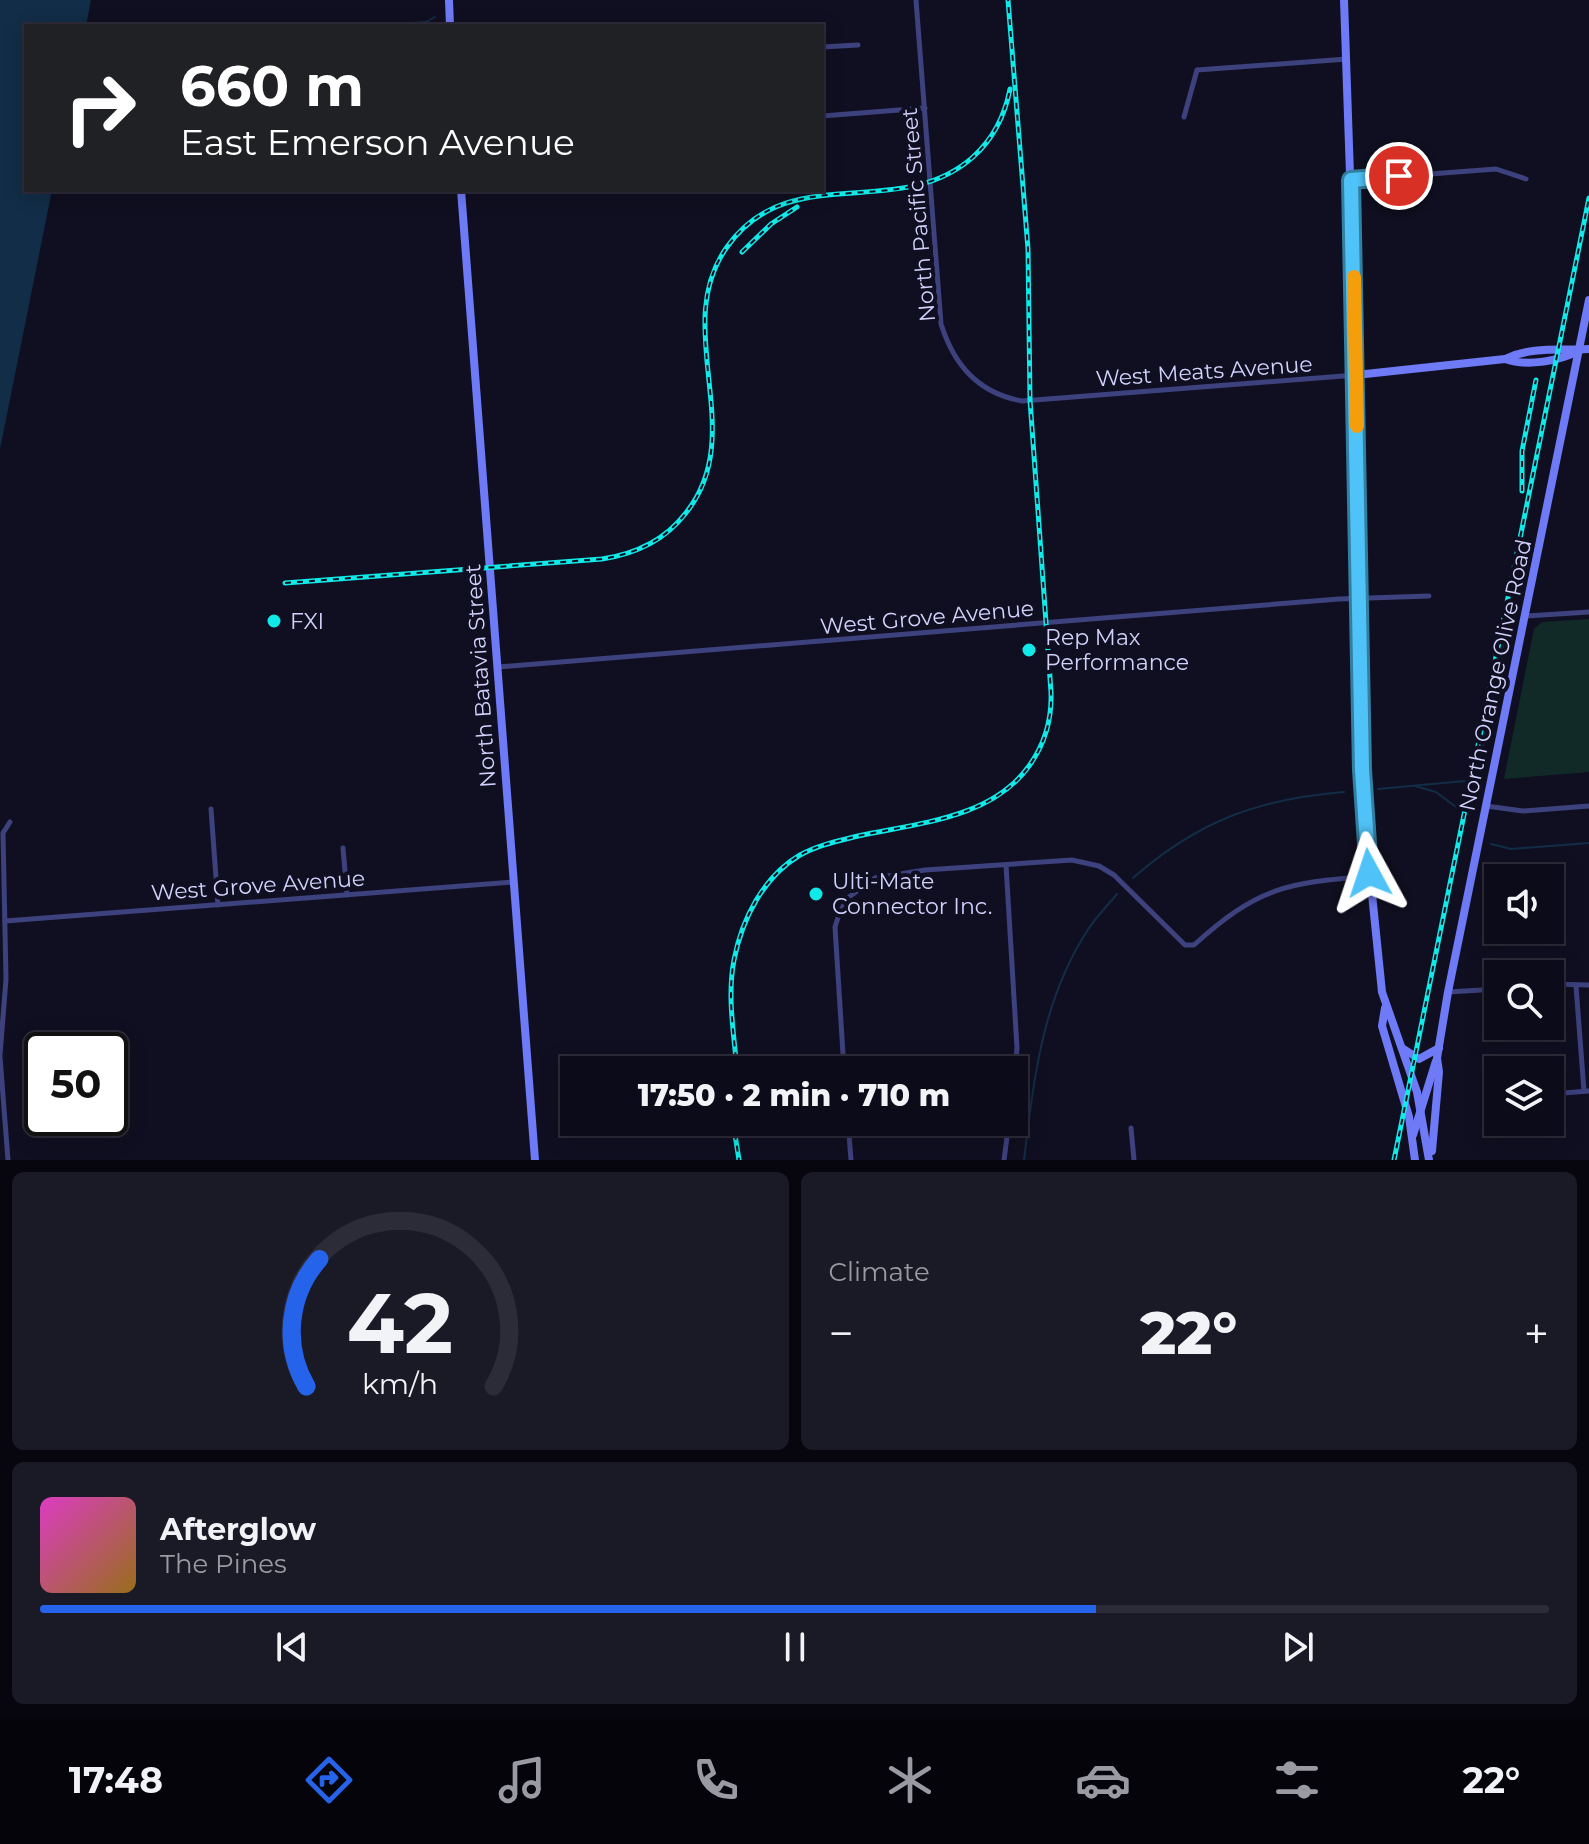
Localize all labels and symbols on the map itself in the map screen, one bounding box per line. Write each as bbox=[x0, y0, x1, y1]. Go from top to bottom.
street label: North Pacific Street bbox=[896, 107, 941, 323]
pin bbox=[1365, 142, 1433, 210]
street label: West Meats Avenue bbox=[1095, 350, 1313, 393]
street label: North Orange Olive Road bbox=[1453, 537, 1538, 813]
street label: North Batavia Street bbox=[459, 563, 502, 789]
street label: West Grove Avenue bbox=[819, 595, 1035, 640]
place label: FXI bbox=[290, 608, 324, 635]
marker: FXI bbox=[265, 612, 283, 630]
place label: Rep Max Performance bbox=[1045, 624, 1189, 676]
marker: Rep Max Performance bbox=[1020, 641, 1038, 659]
position arrow bbox=[1327, 831, 1411, 915]
street label: West Grove Avenue bbox=[150, 865, 366, 906]
place label: Ulti-Mate Connector Inc. bbox=[832, 868, 992, 920]
marker: Ulti-Mate Connector Inc. bbox=[807, 885, 825, 903]
speed limit sign: 50 bbox=[24, 1032, 128, 1136]

